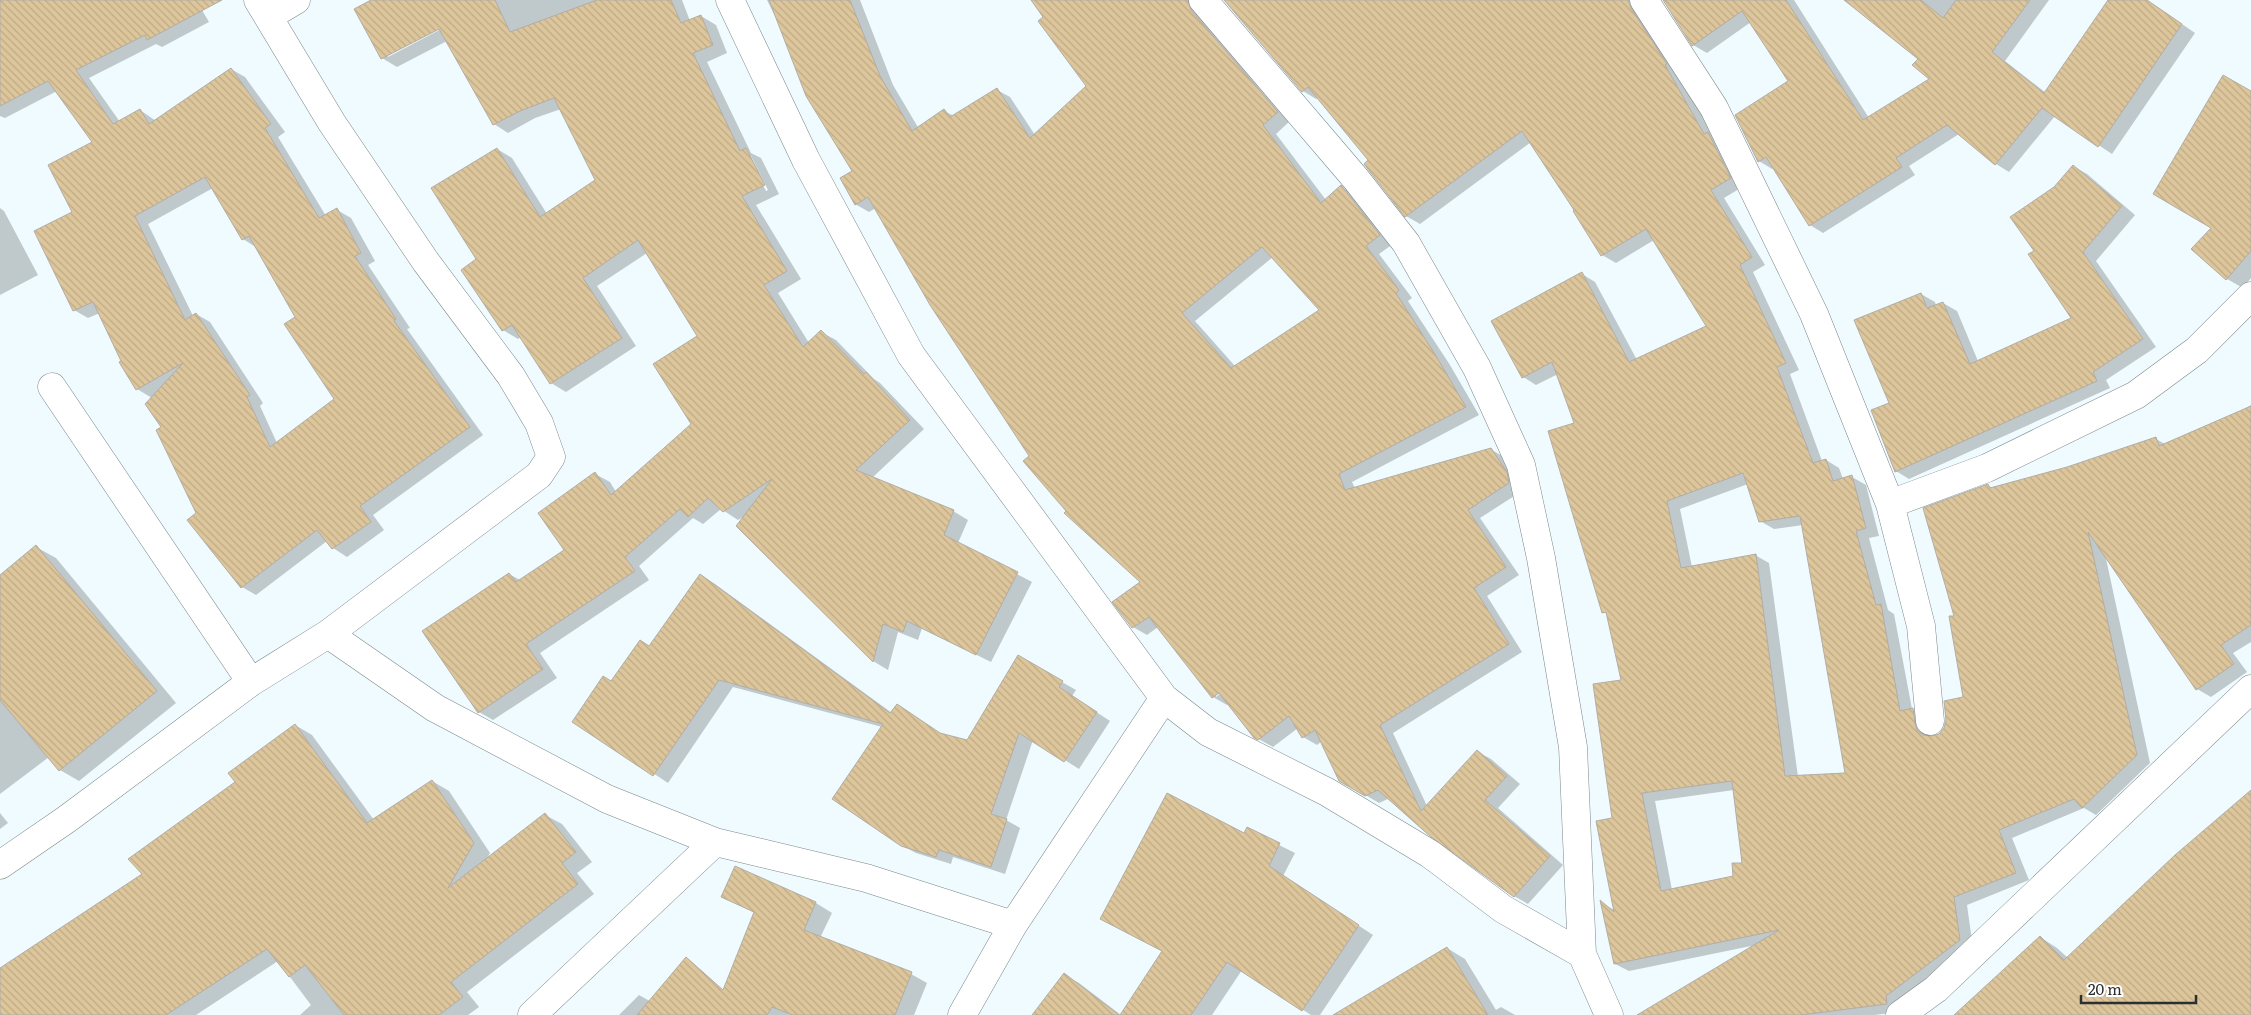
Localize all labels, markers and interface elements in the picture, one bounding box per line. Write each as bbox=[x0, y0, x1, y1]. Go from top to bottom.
scale bar bbox=[2081, 972, 2196, 1004]
text: 20 m bbox=[2088, 977, 2122, 1000]

